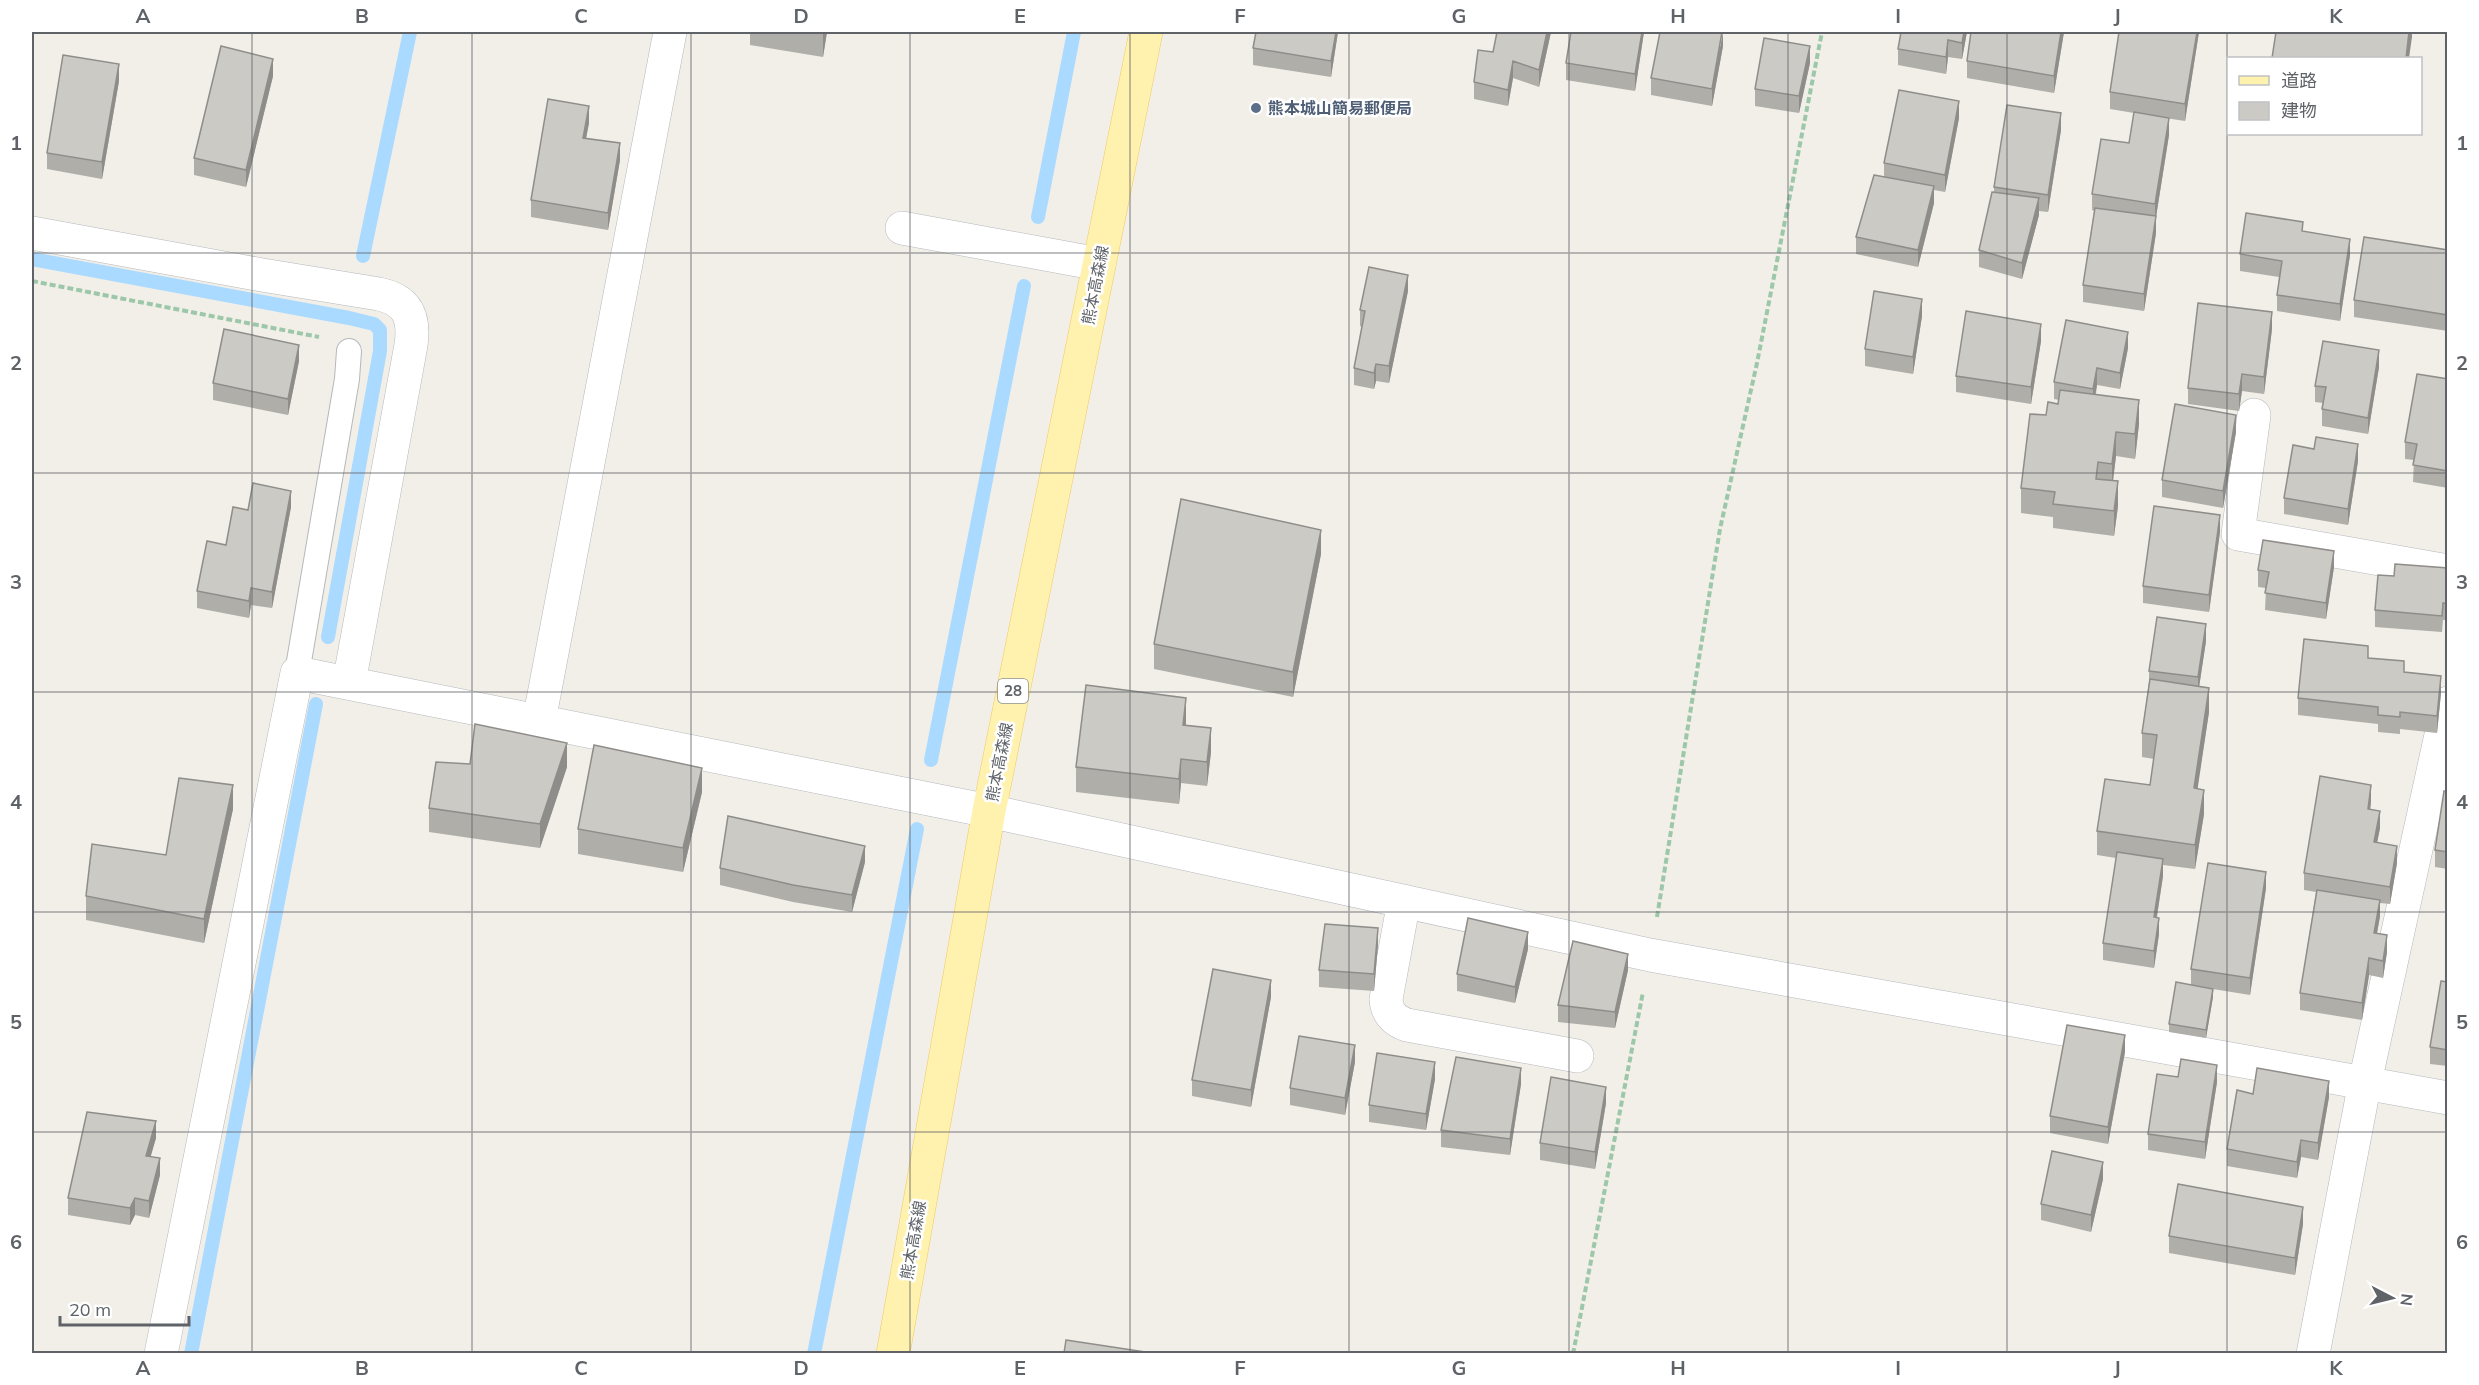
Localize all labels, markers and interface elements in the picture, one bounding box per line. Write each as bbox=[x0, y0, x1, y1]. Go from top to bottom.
text: A bbox=[136, 3, 151, 28]
text: B bbox=[355, 3, 369, 28]
text: C bbox=[574, 3, 588, 28]
text: D bbox=[793, 3, 809, 28]
text: E bbox=[1014, 3, 1026, 28]
text: F bbox=[1234, 3, 1246, 28]
text: G bbox=[1452, 3, 1466, 28]
text: H bbox=[1670, 3, 1686, 28]
text: I bbox=[1895, 3, 1901, 28]
text: J bbox=[2113, 3, 2121, 28]
text: K bbox=[2329, 3, 2343, 28]
legend bbox=[2227, 57, 2422, 135]
text: 道路 bbox=[2281, 69, 2317, 92]
place label: 熊本城山簡易郵便局 bbox=[1268, 98, 1412, 118]
text: 建物 bbox=[2281, 99, 2317, 122]
marker: 熊本城山簡易郵便局 bbox=[1249, 101, 1263, 115]
text: 1 bbox=[10, 130, 22, 155]
text: 1 bbox=[2456, 130, 2468, 155]
street label: 熊本高森線 bbox=[1078, 244, 1112, 326]
text: 2 bbox=[10, 350, 22, 375]
text: 2 bbox=[2456, 350, 2468, 375]
text: 3 bbox=[10, 569, 22, 594]
text: 3 bbox=[2456, 569, 2468, 594]
road number: 28 bbox=[998, 679, 1028, 703]
street label: 熊本高森線 bbox=[982, 721, 1016, 803]
text: 4 bbox=[10, 789, 22, 814]
text: 4 bbox=[2456, 789, 2468, 814]
text: 5 bbox=[10, 1009, 22, 1034]
text: 5 bbox=[2456, 1009, 2468, 1034]
street label: 熊本高森線 bbox=[896, 1199, 930, 1281]
text: 6 bbox=[10, 1229, 22, 1254]
text: 6 bbox=[2456, 1229, 2468, 1254]
north arrow bbox=[2362, 1268, 2422, 1328]
scale bar bbox=[60, 1289, 189, 1327]
text: N bbox=[2396, 1293, 2418, 1307]
text: 20 m bbox=[69, 1298, 111, 1321]
text: A bbox=[136, 1355, 151, 1380]
text: B bbox=[355, 1355, 369, 1380]
text: C bbox=[574, 1355, 588, 1380]
text: D bbox=[793, 1355, 809, 1380]
text: E bbox=[1014, 1355, 1026, 1380]
text: F bbox=[1234, 1355, 1246, 1380]
text: G bbox=[1452, 1355, 1466, 1380]
text: H bbox=[1670, 1355, 1686, 1380]
text: I bbox=[1895, 1355, 1901, 1380]
text: J bbox=[2113, 1355, 2121, 1380]
text: K bbox=[2329, 1355, 2343, 1380]

